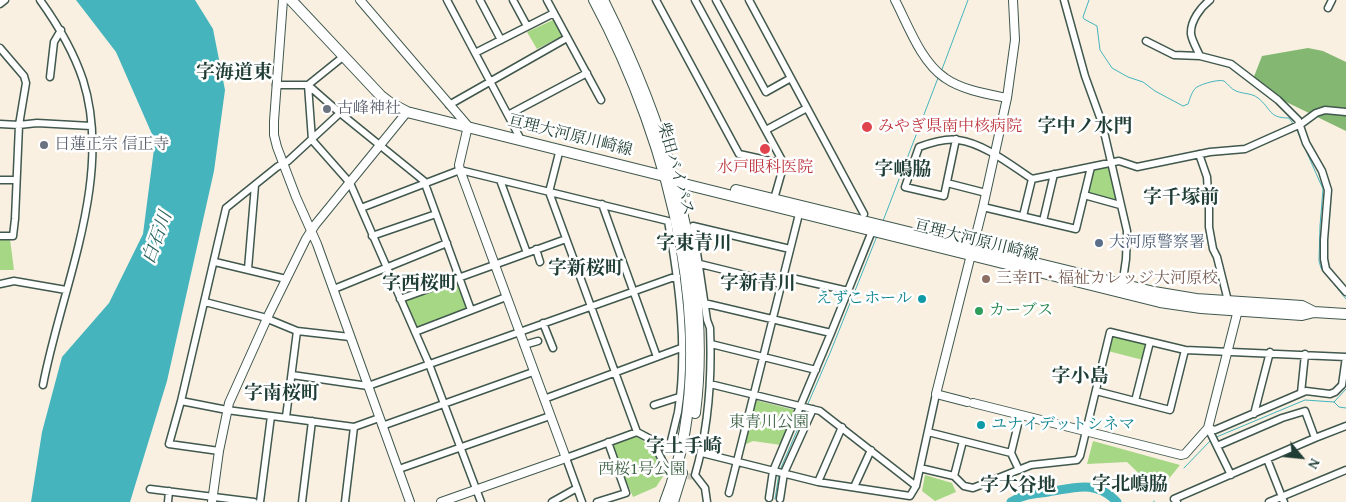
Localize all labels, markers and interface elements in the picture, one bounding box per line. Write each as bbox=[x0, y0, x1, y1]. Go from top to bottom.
district label: 字海道東 bbox=[196, 62, 272, 84]
place label: 古峰神社 bbox=[337, 99, 401, 119]
marker: 古峰神社 bbox=[321, 103, 333, 115]
street label: 亘理大河原川崎線 bbox=[506, 111, 634, 161]
district label: 字中ノ水門 bbox=[1038, 116, 1132, 138]
place label: みやぎ県南中核病院 bbox=[878, 117, 1022, 137]
street label: 柴田バイパス bbox=[653, 120, 697, 218]
marker: みやぎ県南中核病院 bbox=[860, 120, 874, 134]
place label: 日蓮正宗 信正寺 bbox=[54, 135, 170, 155]
marker: 日蓮正宗 信正寺 bbox=[38, 139, 50, 151]
marker: 水戸眼科医院 bbox=[758, 142, 772, 156]
place label: 水戸眼科医院 bbox=[717, 158, 813, 178]
district label: 字嶋脇 bbox=[875, 159, 931, 181]
district label: 字千塚前 bbox=[1143, 187, 1219, 209]
water label: 白石川 bbox=[139, 209, 177, 267]
street label: 亘理大河原川崎線 bbox=[912, 216, 1040, 266]
district label: 字東青川 bbox=[656, 233, 732, 255]
place label: 大河原警察署 bbox=[1109, 233, 1205, 253]
marker: 大河原警察署 bbox=[1093, 237, 1105, 249]
district label: 字新桜町 bbox=[548, 258, 624, 280]
place label: 三幸IT・福祉カレッジ大河原校 bbox=[996, 269, 1218, 289]
district label: 字西桜町 bbox=[382, 273, 458, 295]
district label: 字新青川 bbox=[720, 273, 796, 295]
marker: 三幸IT・福祉カレッジ大河原校 bbox=[980, 273, 992, 285]
place label: えずこホール bbox=[816, 289, 912, 309]
marker: えずこホール bbox=[916, 293, 928, 305]
place label: カーブス bbox=[989, 301, 1053, 321]
marker: カーブス bbox=[973, 305, 985, 317]
district label: 字小島 bbox=[1052, 366, 1108, 388]
district label: 字南桜町 bbox=[244, 383, 320, 405]
park label: 東青川公園 bbox=[729, 413, 809, 433]
place label: ユナイデットシネマ bbox=[991, 415, 1135, 435]
marker: ユナイデットシネマ bbox=[975, 419, 987, 431]
north arrow bbox=[1276, 432, 1326, 482]
district label: 字土手崎 bbox=[646, 436, 722, 458]
text: N bbox=[1303, 455, 1325, 473]
park label: 西桜1号公園 bbox=[598, 460, 686, 480]
district label: 字北嶋脇 bbox=[1092, 474, 1168, 496]
district label: 字大谷地 bbox=[980, 475, 1056, 497]

